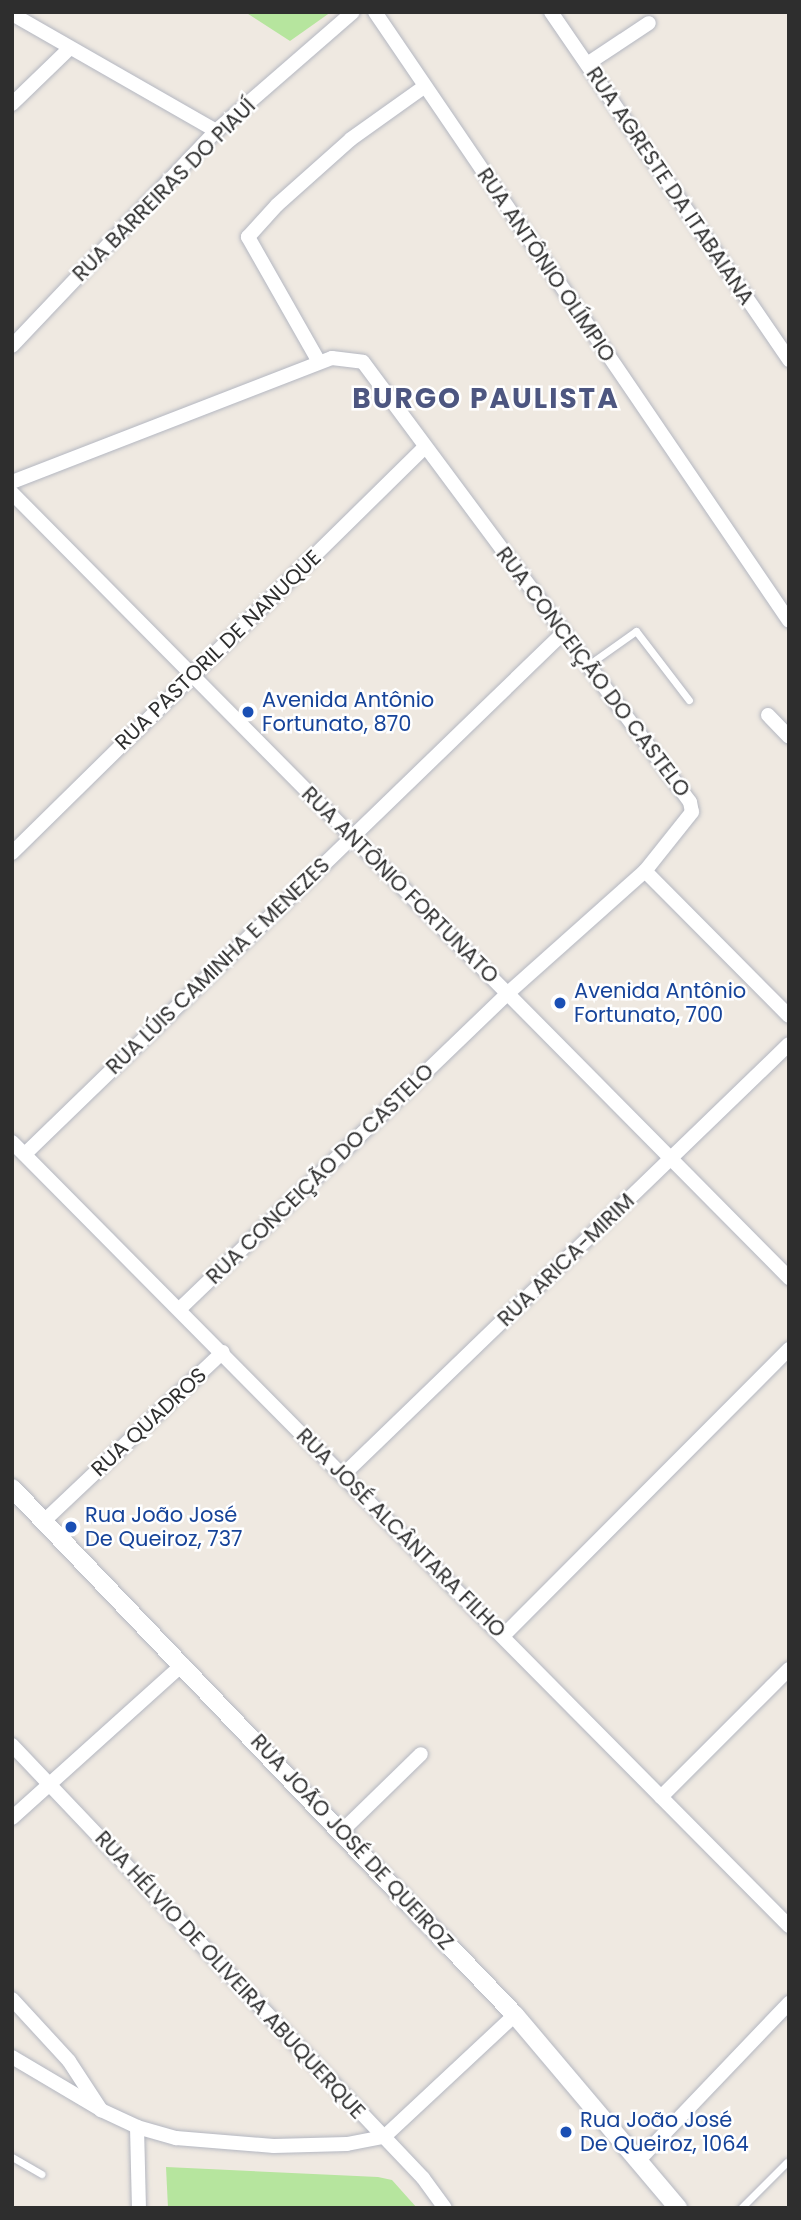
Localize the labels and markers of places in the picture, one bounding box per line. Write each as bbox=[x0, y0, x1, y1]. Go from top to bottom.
place label: Avenida Antônio Fortunato, 870 bbox=[262, 687, 434, 737]
marker: Avenida Antônio Fortunato, 870 bbox=[240, 704, 256, 720]
place label: Avenida Antônio Fortunato, 700 bbox=[574, 978, 746, 1028]
marker: Avenida Antônio Fortunato, 700 bbox=[552, 995, 568, 1011]
place label: Rua João José De Queiroz, 737 bbox=[85, 1502, 243, 1552]
marker: Rua João José De Queiroz, 737 bbox=[63, 1519, 79, 1535]
place label: Rua João José De Queiroz, 1064 bbox=[580, 2107, 749, 2157]
marker: Rua João José De Queiroz, 1064 bbox=[558, 2124, 574, 2140]

